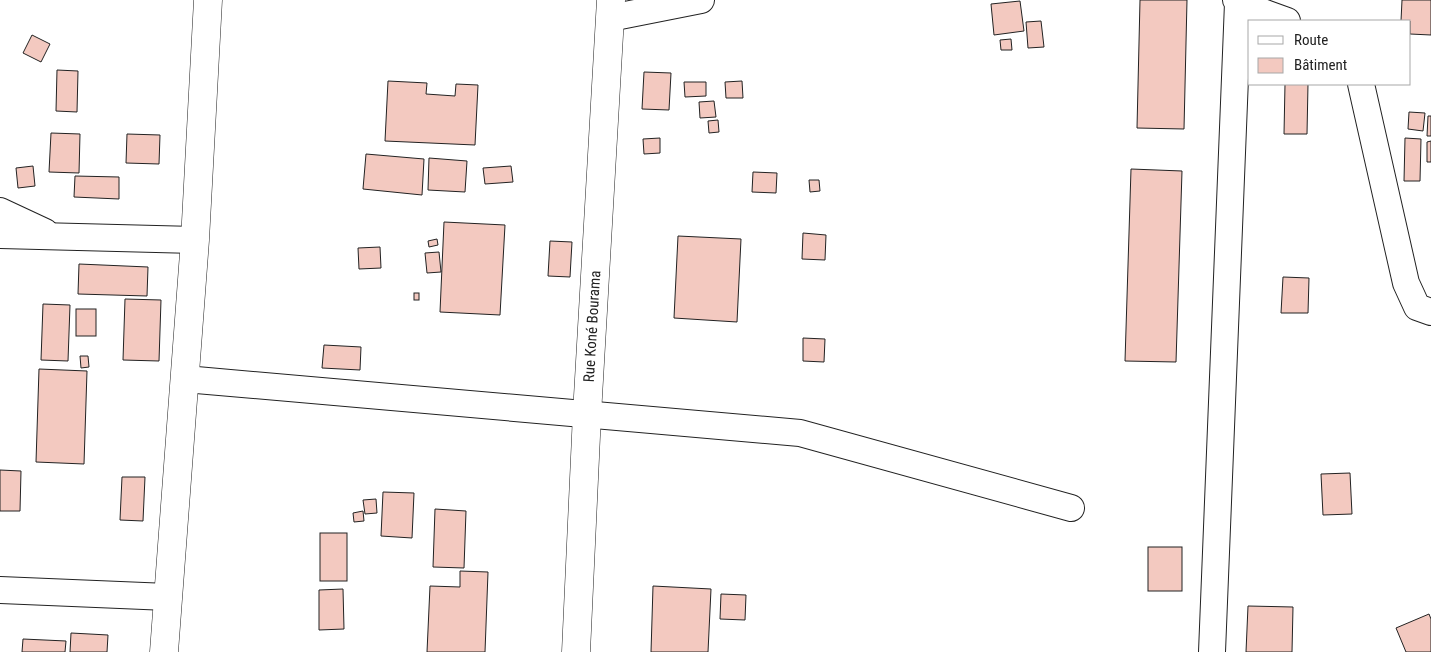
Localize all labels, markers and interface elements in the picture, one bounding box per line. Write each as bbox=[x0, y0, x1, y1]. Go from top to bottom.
legend bbox=[1248, 20, 1411, 85]
text: Route bbox=[1294, 31, 1328, 49]
text: Bâtiment bbox=[1294, 56, 1347, 74]
street label: Rue Koné Bourama bbox=[580, 270, 604, 383]

